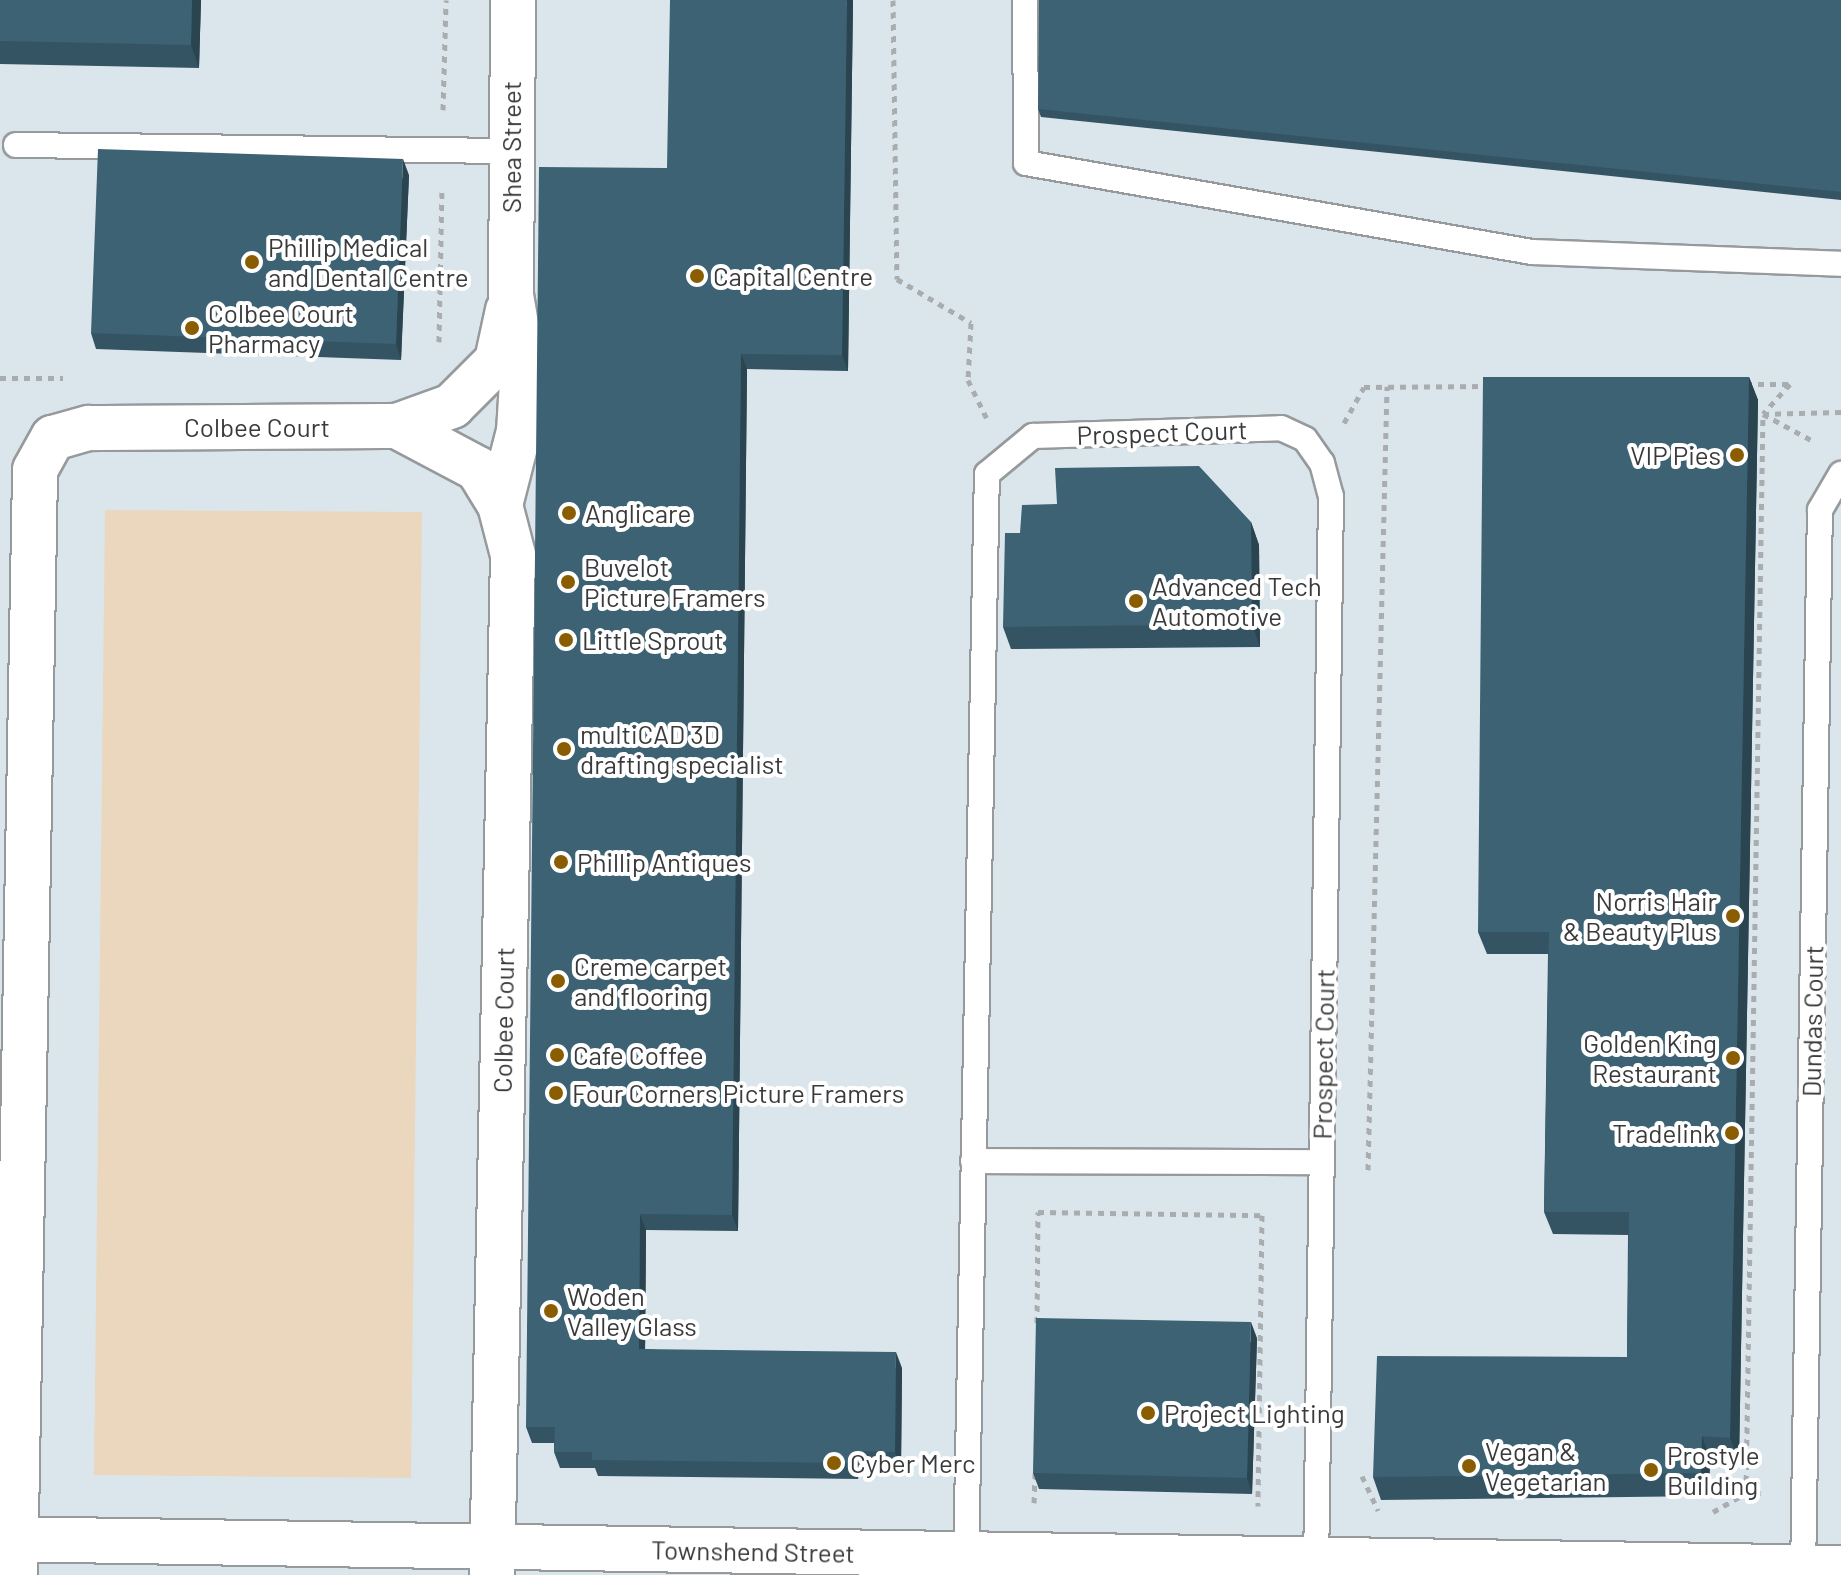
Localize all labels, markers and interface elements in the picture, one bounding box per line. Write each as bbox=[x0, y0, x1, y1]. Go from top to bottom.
street label: Shea Street bbox=[495, 81, 527, 213]
place label: Phillip Medical and Dental Centre bbox=[268, 231, 469, 292]
marker: Phillip Medical and Dental Centre bbox=[243, 253, 261, 271]
place label: Capital Centre bbox=[713, 260, 873, 292]
marker: Capital Centre bbox=[688, 267, 706, 285]
place label: Colbee Court Pharmacy bbox=[208, 297, 354, 358]
marker: Colbee Court Pharmacy bbox=[183, 319, 201, 337]
street label: Colbee Court bbox=[184, 411, 330, 443]
street label: Prospect Court bbox=[1076, 413, 1248, 451]
place label: VIP Pies bbox=[1630, 439, 1721, 471]
marker: VIP Pies bbox=[1728, 446, 1746, 464]
place label: Anglicare bbox=[585, 497, 691, 529]
marker: Anglicare bbox=[560, 504, 578, 522]
place label: Buvelot Picture Framers bbox=[584, 551, 766, 612]
place label: Advanced Tech Automotive bbox=[1152, 570, 1322, 632]
marker: Buvelot Picture Framers bbox=[559, 573, 577, 591]
marker: Advanced Tech Automotive bbox=[1127, 592, 1145, 610]
place label: Little Sprout bbox=[582, 624, 724, 656]
marker: Little Sprout bbox=[557, 631, 575, 649]
place label: multiCAD 3D drafting specialist bbox=[580, 718, 784, 780]
marker: multiCAD 3D drafting specialist bbox=[555, 740, 573, 758]
place label: Phillip Antiques bbox=[577, 846, 751, 878]
marker: Phillip Antiques bbox=[552, 853, 570, 871]
place label: Norris Hair & Beauty Plus bbox=[1563, 885, 1717, 946]
marker: Norris Hair & Beauty Plus bbox=[1724, 907, 1742, 925]
street label: Dundas Court bbox=[1795, 945, 1829, 1097]
street label: Colbee Court bbox=[486, 947, 520, 1093]
place label: Creme carpet and flooring bbox=[574, 950, 727, 1012]
street label: Prospect Court bbox=[1306, 968, 1340, 1140]
marker: Creme carpet and flooring bbox=[549, 972, 567, 990]
place label: Golden King Restaurant bbox=[1583, 1027, 1717, 1088]
place label: Cafe Coffee bbox=[573, 1039, 704, 1071]
marker: Cafe Coffee bbox=[548, 1046, 566, 1064]
marker: Golden King Restaurant bbox=[1724, 1049, 1742, 1067]
place label: Four Corners Picture Framers bbox=[572, 1077, 904, 1109]
marker: Four Corners Picture Framers bbox=[547, 1084, 565, 1102]
place label: Tradelink bbox=[1612, 1117, 1716, 1149]
marker: Tradelink bbox=[1723, 1124, 1741, 1142]
place label: Woden Valley Glass bbox=[567, 1280, 697, 1342]
marker: Woden Valley Glass bbox=[542, 1302, 560, 1320]
place label: Project Lighting bbox=[1164, 1397, 1345, 1429]
marker: Project Lighting bbox=[1139, 1404, 1157, 1422]
place label: Vegan & Vegetarian bbox=[1485, 1435, 1607, 1496]
place label: Prostyle Building bbox=[1667, 1439, 1760, 1500]
place label: Cyber Merc bbox=[850, 1447, 976, 1479]
marker: Cyber Merc bbox=[825, 1454, 843, 1472]
marker: Vegan & Vegetarian bbox=[1460, 1457, 1478, 1475]
marker: Prostyle Building bbox=[1642, 1461, 1660, 1479]
street label: Townshend Street bbox=[651, 1534, 855, 1568]

